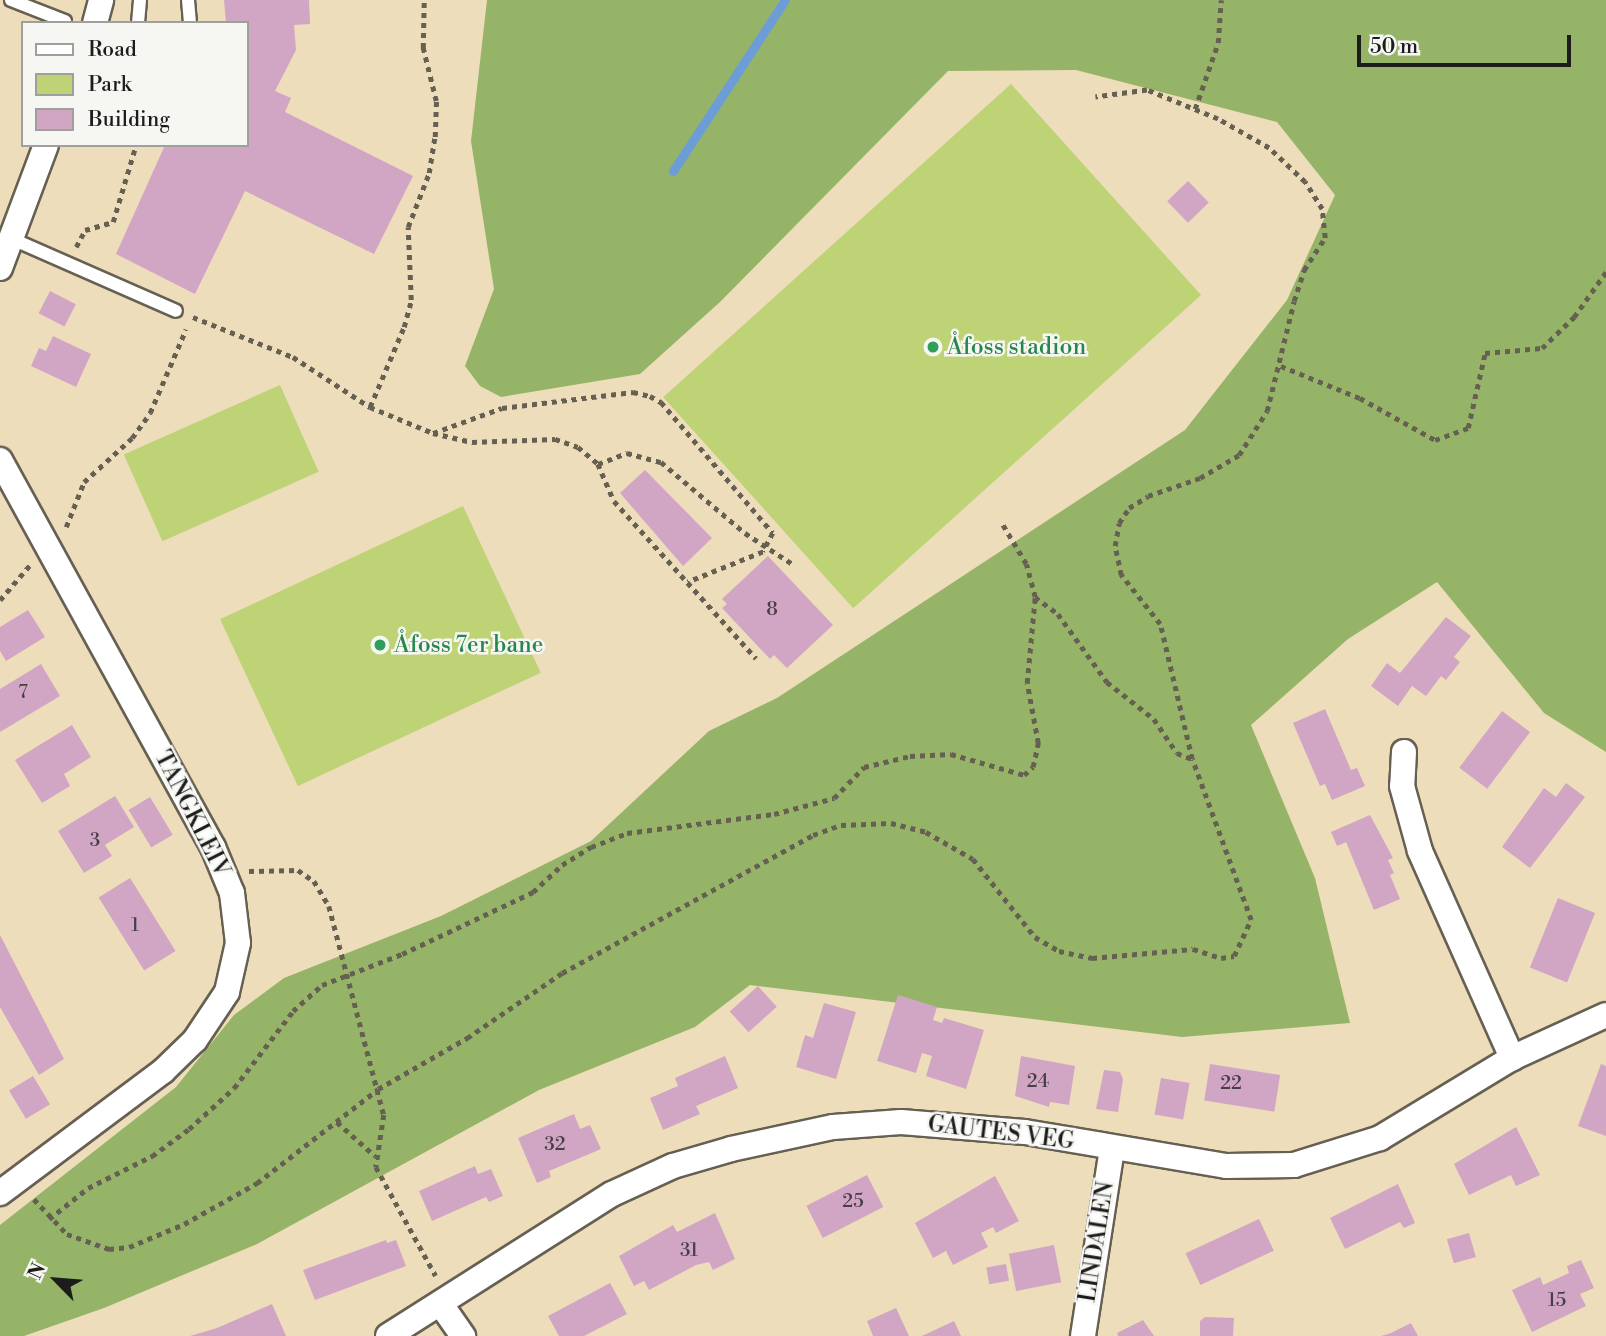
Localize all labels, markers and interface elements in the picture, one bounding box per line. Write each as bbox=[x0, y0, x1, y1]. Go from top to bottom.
legend bbox=[21, 21, 248, 147]
scale bar bbox=[1361, 21, 1574, 65]
text: 50 m bbox=[1370, 34, 1418, 60]
text: Road bbox=[88, 37, 137, 63]
text: Park bbox=[88, 72, 132, 98]
text: Building bbox=[88, 107, 170, 133]
place label: Åfoss stadion bbox=[947, 333, 1086, 361]
marker: Åfoss stadion bbox=[925, 339, 941, 355]
house number: 8 bbox=[766, 599, 778, 621]
place label: Åfoss 7er bane bbox=[394, 631, 543, 659]
marker: Åfoss 7er bane bbox=[372, 637, 388, 653]
house number: 7 bbox=[18, 682, 28, 704]
street label: TANGKLEIV bbox=[148, 746, 236, 882]
house number: 3 bbox=[90, 830, 100, 852]
house number: 1 bbox=[131, 915, 139, 937]
house number: 24 bbox=[1027, 1071, 1049, 1093]
house number: 22 bbox=[1220, 1073, 1242, 1095]
street label: GAUTES VEG bbox=[926, 1110, 1076, 1156]
house number: 32 bbox=[544, 1134, 566, 1156]
street label: LINDALEN bbox=[1074, 1180, 1120, 1304]
house number: 25 bbox=[842, 1191, 864, 1213]
house number: 31 bbox=[680, 1240, 698, 1262]
north arrow bbox=[21, 1245, 91, 1315]
text: N bbox=[23, 1259, 51, 1283]
house number: 15 bbox=[1548, 1290, 1566, 1312]

